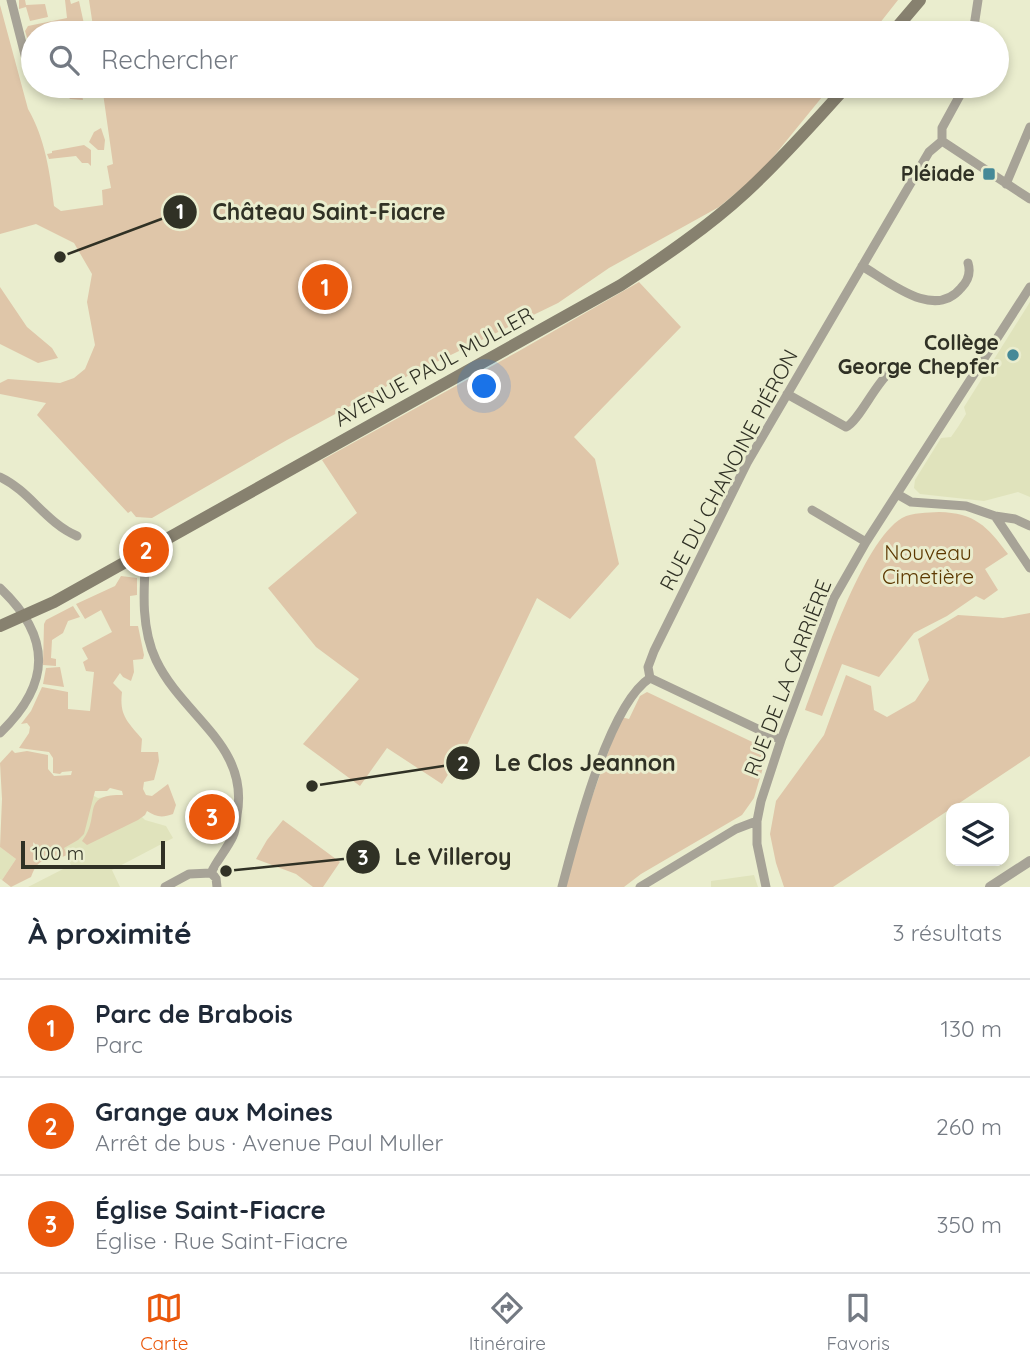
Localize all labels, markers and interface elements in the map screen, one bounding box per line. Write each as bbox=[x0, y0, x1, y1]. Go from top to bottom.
search box bbox=[21, 21, 1009, 98]
icon: search bbox=[45, 41, 83, 79]
text: Rechercher bbox=[101, 43, 238, 76]
place label: Pléiade bbox=[901, 160, 975, 186]
marker: Pléiade bbox=[981, 166, 997, 182]
callout: Château Saint-Fiacre bbox=[163, 190, 459, 234]
text: Château Saint-Fiacre bbox=[212, 197, 446, 226]
text: 1 bbox=[176, 198, 184, 224]
pin: 1 bbox=[302, 261, 348, 313]
street label: AVENUE PAUL MULLER bbox=[330, 301, 537, 432]
place label: Collège George Chepfer bbox=[838, 329, 999, 379]
street label: RUE DU CHANOINE PIÉRON bbox=[653, 345, 803, 595]
marker: Collège George Chepfer bbox=[1005, 347, 1021, 363]
your location bbox=[467, 369, 501, 403]
pin: 2 bbox=[123, 524, 169, 576]
park label: Nouveau Cimetière bbox=[882, 539, 974, 589]
street label: RUE DE LA CARRIÈRE bbox=[738, 576, 837, 780]
callout: Le Clos Jeannon bbox=[446, 741, 690, 785]
text: Le Clos Jeannon bbox=[494, 748, 676, 777]
text: 2 bbox=[457, 750, 469, 776]
pin: 3 bbox=[189, 791, 235, 843]
map controls bbox=[946, 803, 1009, 866]
button: layers bbox=[946, 803, 1009, 866]
callout: Le Villeroy bbox=[346, 835, 526, 879]
scale bar bbox=[21, 838, 164, 870]
text: 100 m bbox=[32, 841, 84, 865]
text: Le Villeroy bbox=[394, 842, 512, 871]
text: 3 bbox=[357, 844, 369, 870]
text: À proximité bbox=[28, 914, 192, 952]
text: 3 résultats bbox=[892, 918, 1002, 947]
text: Parc de Brabois bbox=[95, 997, 293, 1030]
text: 1 bbox=[47, 1014, 55, 1043]
text: 130 m bbox=[940, 1014, 1002, 1043]
text: Parc bbox=[95, 1030, 143, 1059]
text: Grange aux Moines bbox=[95, 1095, 333, 1128]
text: 2 bbox=[44, 1112, 58, 1141]
text: 260 m bbox=[936, 1112, 1002, 1141]
text: Arrêt de bus · Avenue Paul Muller bbox=[95, 1128, 443, 1157]
text: Église Saint-Fiacre bbox=[95, 1193, 326, 1226]
text: 3 bbox=[45, 1210, 57, 1239]
text: 350 m bbox=[936, 1210, 1002, 1239]
text: Église · Rue Saint-Fiacre bbox=[95, 1226, 348, 1255]
tab: Carte bbox=[140, 1289, 188, 1355]
tab: Itinéraire bbox=[469, 1289, 546, 1355]
tab: Favoris bbox=[826, 1289, 890, 1355]

